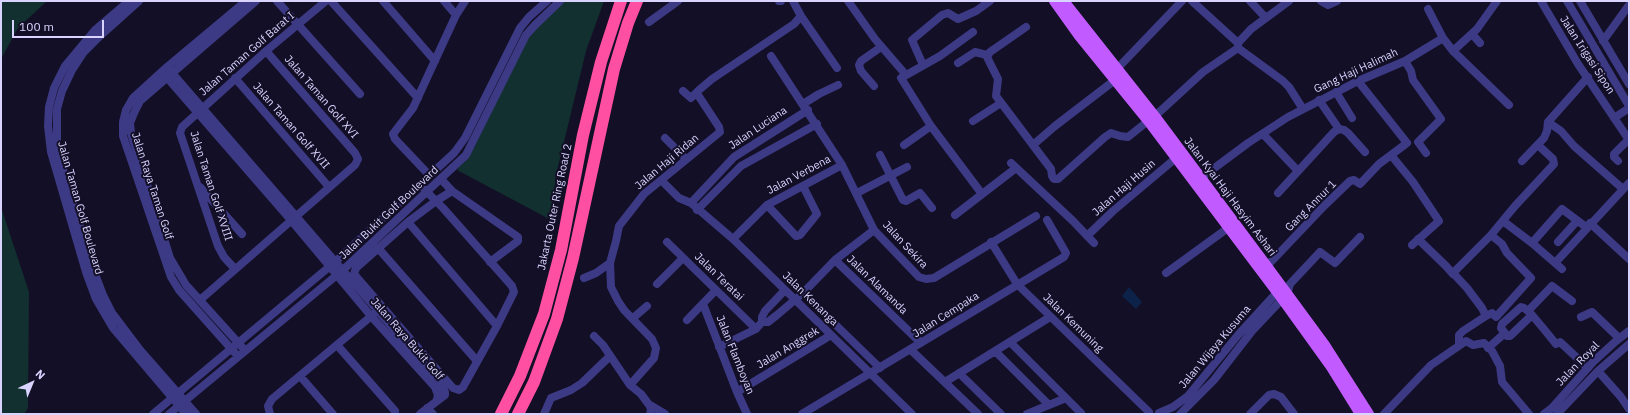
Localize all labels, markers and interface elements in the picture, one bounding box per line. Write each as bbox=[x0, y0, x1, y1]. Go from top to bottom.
street label: Jalan Taman Golf Barat I bbox=[197, 9, 297, 99]
scale bar bbox=[14, 12, 106, 38]
street label: Jalan Irigasi Sipon bbox=[1557, 13, 1617, 97]
text: 100 m bbox=[19, 19, 54, 34]
street label: Gang Haji Halimah bbox=[1312, 46, 1400, 96]
street label: Jalan Taman Golf XVI bbox=[281, 53, 361, 141]
street label: Jalan Taman Golf XVII bbox=[250, 80, 332, 172]
street label: Jalan Luciana bbox=[726, 104, 790, 152]
street label: Jalan Taman Golf XVIII bbox=[187, 130, 235, 242]
street label: Jalan Raya Taman Golf bbox=[128, 131, 176, 241]
street label: Jalan Haji Ridan bbox=[632, 131, 702, 193]
street label: Jalan Kyai Haji Hasyim Ashari bbox=[1181, 135, 1279, 259]
street label: Jalan Taman Golf Boulevard bbox=[55, 140, 105, 276]
street label: Jakarta Outer Ring Road 2 bbox=[535, 143, 575, 271]
street label: Jalan Verbena bbox=[765, 153, 833, 197]
street label: Jalan Haji Husin bbox=[1090, 157, 1158, 219]
street label: Jalan Bukit Golf Boulevard bbox=[337, 164, 441, 262]
street label: Gang Annur 1 bbox=[1283, 178, 1339, 234]
street label: Jalan Sekira bbox=[880, 219, 930, 271]
street label: Jalan Teratai bbox=[692, 250, 746, 304]
street label: Jalan Alamanda bbox=[844, 253, 910, 317]
street label: Jalan Kenanga bbox=[780, 269, 840, 329]
street label: Jalan Cempaka bbox=[910, 289, 982, 341]
street label: Jalan Kemuning bbox=[1040, 291, 1106, 355]
street label: Jalan Raya Bukit Golf bbox=[368, 295, 446, 383]
street label: Jalan Wijaya Kusuma bbox=[1176, 303, 1254, 391]
street label: Jalan Flamboyan bbox=[713, 314, 757, 396]
street label: Jalan Anggrek bbox=[755, 324, 821, 372]
street label: Jalan Royal bbox=[1554, 339, 1602, 389]
north arrow bbox=[12, 363, 52, 403]
text: N bbox=[33, 367, 48, 382]

